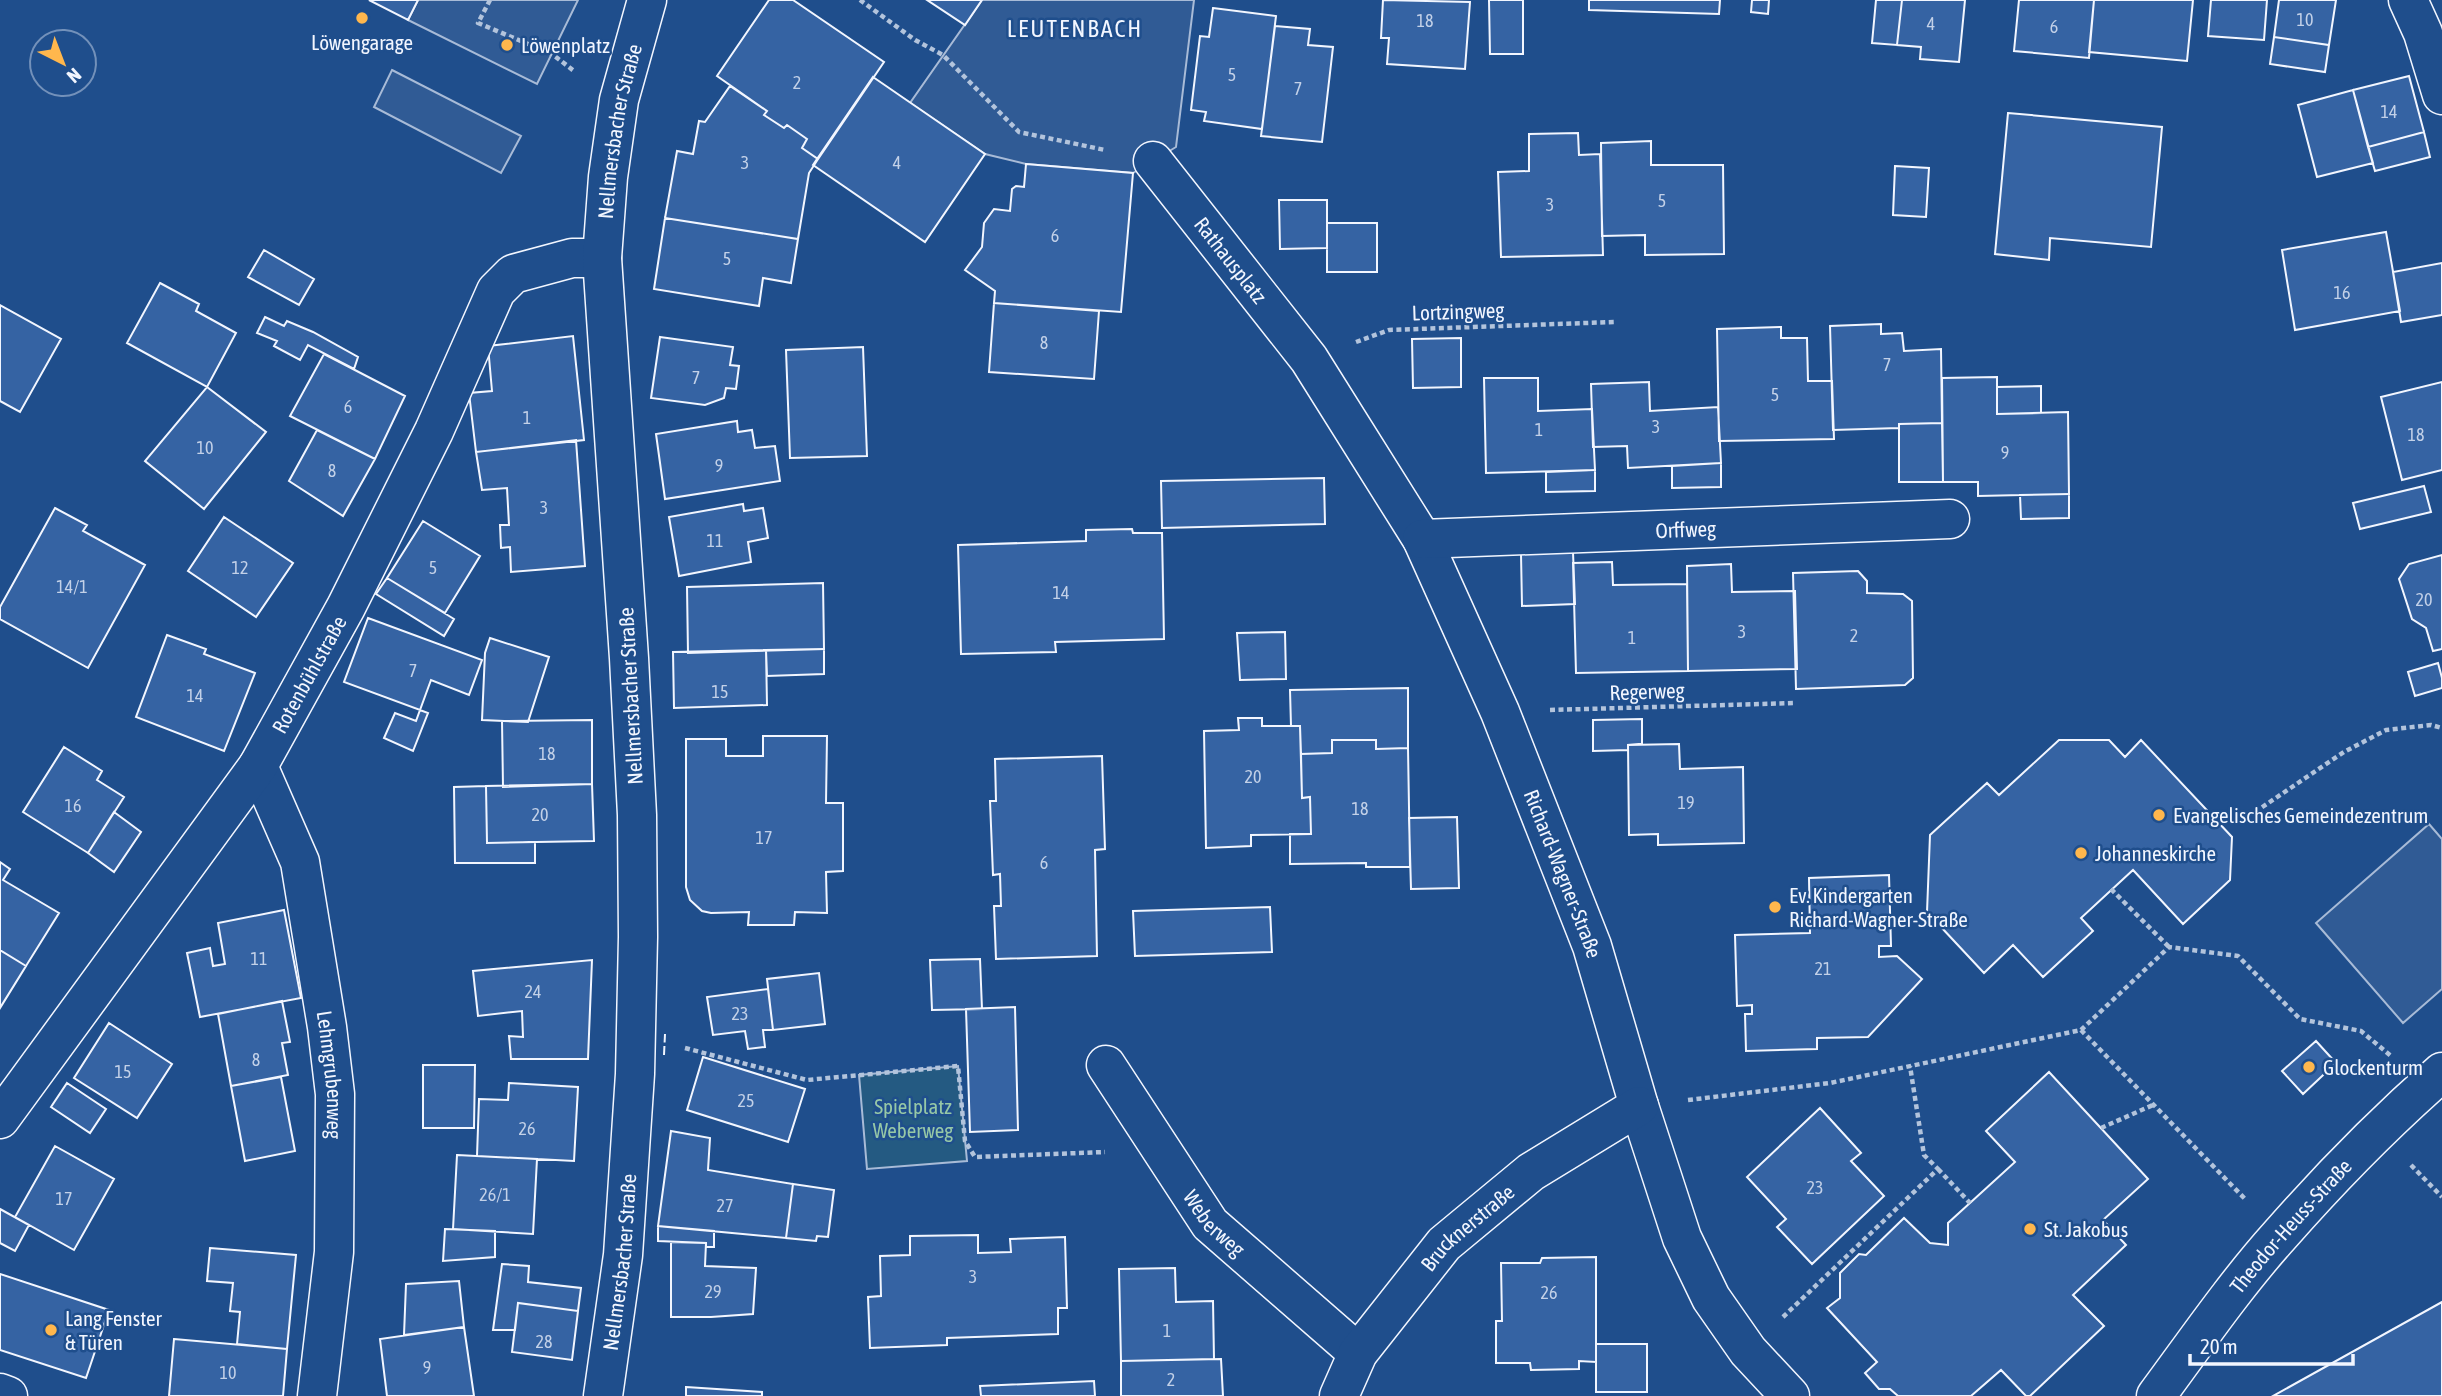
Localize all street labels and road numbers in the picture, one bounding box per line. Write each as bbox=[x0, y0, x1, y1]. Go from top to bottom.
street label: Nellmersbacher Straße bbox=[593, 41, 646, 220]
street label: Rathausplatz bbox=[1190, 212, 1272, 308]
street label: Lortzingweg bbox=[1411, 297, 1505, 325]
street label: Orffweg bbox=[1655, 516, 1717, 542]
street label: Nellmersbacher Straße bbox=[613, 607, 647, 785]
street label: Rotenbühlstraße bbox=[267, 612, 351, 737]
street label: Regerweg bbox=[1609, 678, 1685, 704]
street label: Richard-Wagner-Straße bbox=[1520, 786, 1607, 961]
street label: Lehmgrubenweg bbox=[312, 1009, 347, 1139]
street label: Theodor-Heuss-Straße bbox=[2225, 1154, 2356, 1298]
street label: Nellmersbacher Straße bbox=[598, 1173, 640, 1352]
street label: Brucknerstraße bbox=[1416, 1179, 1519, 1276]
street label: Weberweg bbox=[1179, 1185, 1250, 1261]

